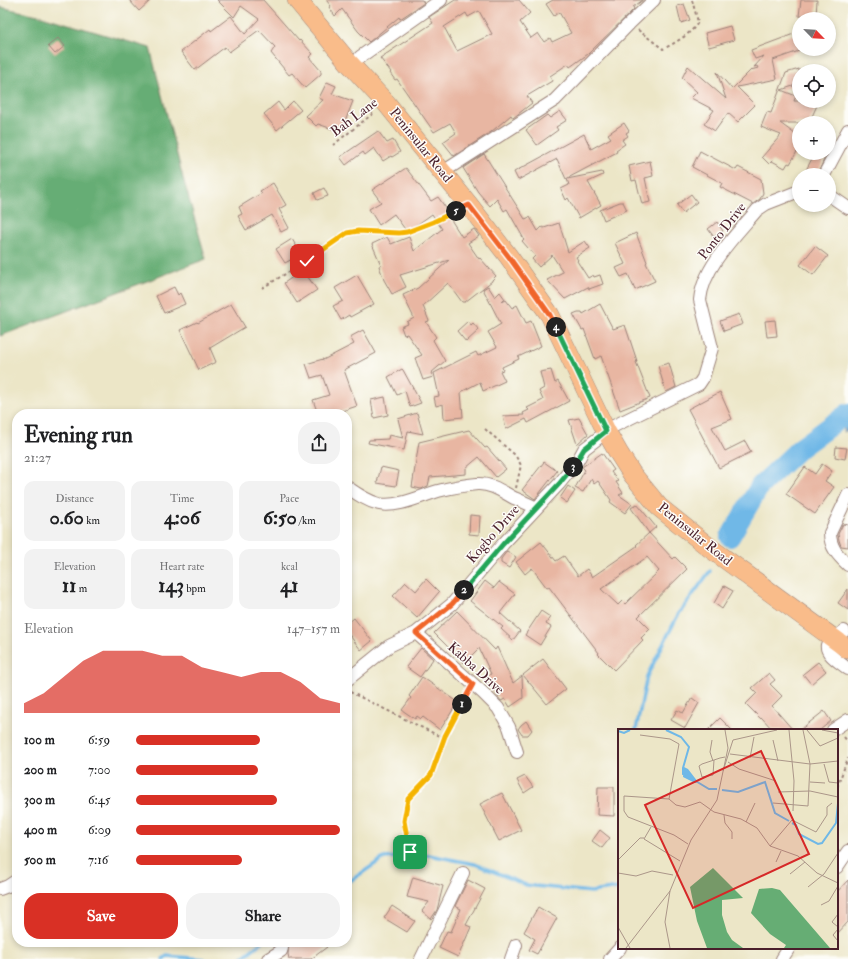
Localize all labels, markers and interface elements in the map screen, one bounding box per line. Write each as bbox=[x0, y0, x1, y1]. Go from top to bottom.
north arrow bbox=[792, 12, 836, 56]
map controls bbox=[792, 12, 836, 212]
button: locate bbox=[792, 64, 836, 108]
street label: Bah Lane bbox=[327, 94, 381, 140]
street label: Peninsular Road bbox=[386, 104, 456, 186]
button: + bbox=[792, 116, 836, 160]
button: − bbox=[792, 168, 836, 212]
street label: Ponto Drive bbox=[694, 199, 750, 263]
pin: 5 bbox=[446, 201, 466, 221]
text: 5 bbox=[454, 204, 458, 217]
pin bbox=[290, 244, 324, 278]
icon: check bbox=[296, 250, 318, 272]
pin: 4 bbox=[546, 317, 566, 337]
text: 4 bbox=[553, 320, 559, 333]
text: Evening run bbox=[24, 421, 133, 449]
button: share bbox=[298, 422, 340, 464]
text: 21:27 bbox=[24, 450, 51, 466]
pin: 3 bbox=[563, 457, 583, 477]
text: 3 bbox=[571, 460, 575, 473]
text: Distance bbox=[55, 492, 94, 505]
text: Time bbox=[170, 492, 194, 505]
text: Pace bbox=[279, 492, 299, 505]
street label: Peninsular Road bbox=[654, 499, 736, 569]
street label: Kogbo Drive bbox=[463, 501, 523, 567]
text: 0.60 bbox=[49, 505, 84, 530]
text: 4:06 bbox=[164, 505, 200, 530]
text: 6:50 bbox=[263, 505, 297, 530]
text: km bbox=[84, 514, 100, 527]
text: /km bbox=[297, 514, 316, 527]
text: Elevation bbox=[54, 560, 96, 573]
text: Heart rate bbox=[160, 560, 204, 573]
text: kcal bbox=[281, 560, 298, 573]
text: 11 bbox=[62, 573, 76, 598]
text: 143 bbox=[158, 573, 184, 598]
text: 41 bbox=[280, 573, 298, 598]
pin: 2 bbox=[454, 580, 474, 600]
text: m bbox=[76, 582, 87, 595]
text: bpm bbox=[184, 582, 206, 595]
text: 2 bbox=[461, 583, 467, 596]
text: Elevation bbox=[24, 621, 74, 637]
text: 147–157 m bbox=[287, 621, 340, 637]
street label: Kabba Drive bbox=[444, 638, 508, 698]
pin: 1 bbox=[452, 694, 472, 714]
text: 1 bbox=[460, 697, 464, 710]
inset map bbox=[618, 729, 838, 949]
text: 100 m bbox=[24, 732, 55, 748]
text: 6:59 bbox=[88, 732, 110, 748]
text: 200 m bbox=[24, 762, 57, 778]
text: 7:00 bbox=[88, 762, 111, 778]
text: 300 m bbox=[24, 792, 55, 808]
text: 6:45 bbox=[88, 792, 111, 808]
text: 400 m bbox=[24, 822, 57, 838]
text: 6:09 bbox=[88, 822, 111, 838]
pin bbox=[393, 835, 427, 869]
icon: arrive bbox=[399, 841, 421, 863]
text: 500 m bbox=[24, 852, 56, 868]
text: 7:16 bbox=[88, 852, 108, 868]
button: Save bbox=[24, 893, 178, 939]
button: Share bbox=[186, 893, 340, 939]

